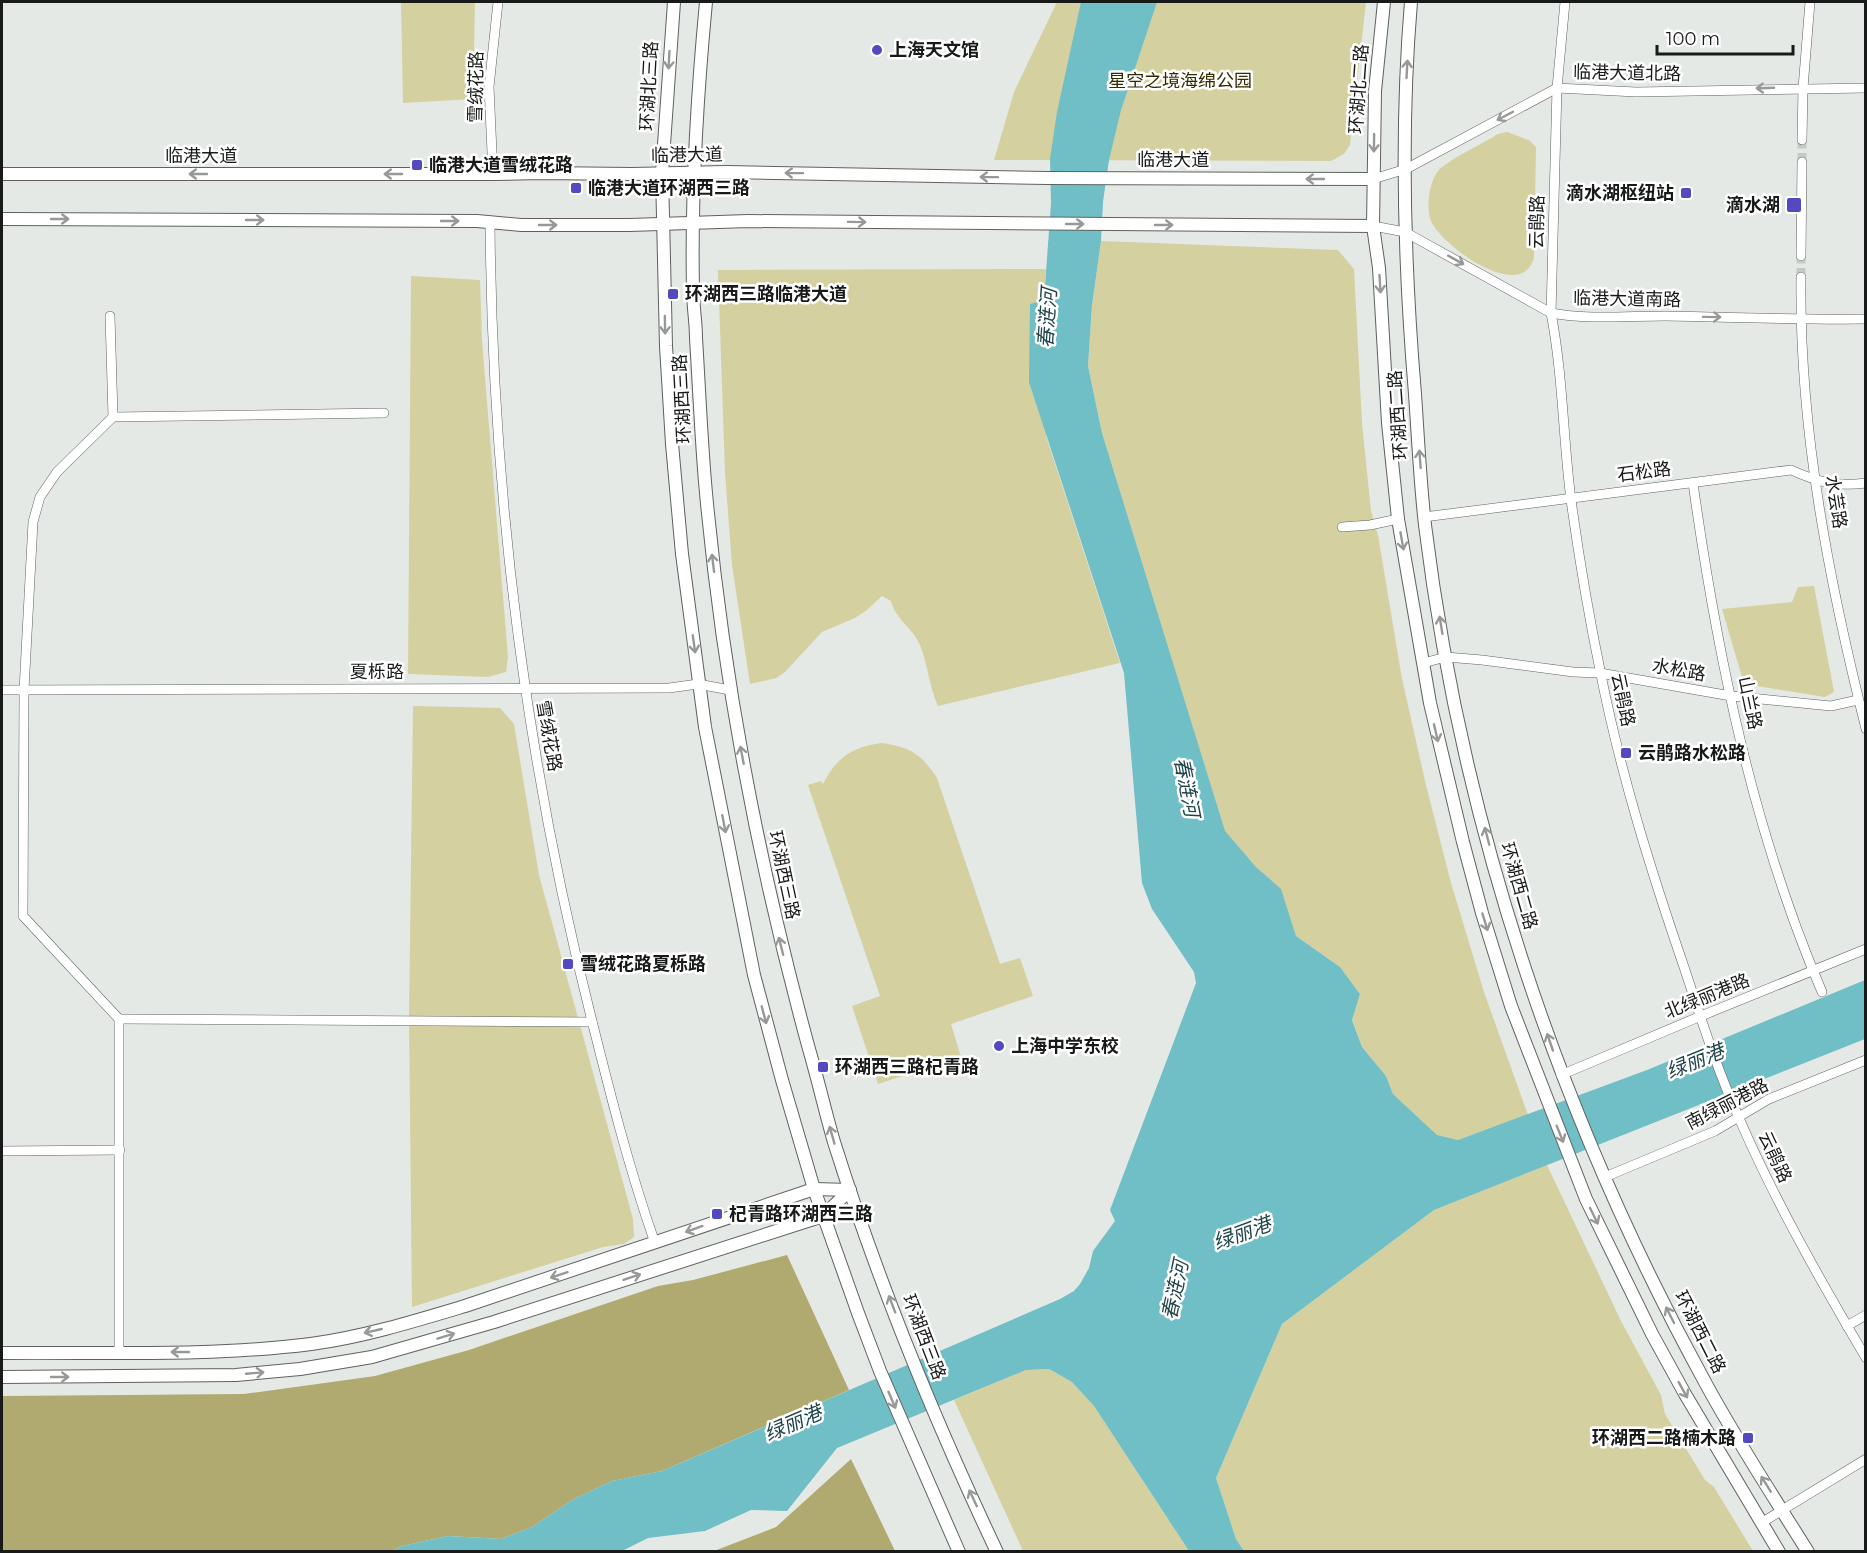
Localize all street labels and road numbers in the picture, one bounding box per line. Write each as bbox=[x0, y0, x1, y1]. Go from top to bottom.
street label: 环湖北三路 bbox=[636, 40, 662, 132]
street label: 环湖北二路 bbox=[1345, 43, 1373, 135]
street label: 雪绒花路 bbox=[464, 51, 488, 123]
street label: 临港大道北路 bbox=[1573, 61, 1681, 85]
street label: 临港大道 bbox=[651, 143, 723, 167]
street label: 临港大道 bbox=[165, 145, 237, 167]
street label: 临港大道 bbox=[1137, 149, 1209, 171]
street label: 云鹃路 bbox=[1526, 195, 1548, 249]
street label: 临港大道南路 bbox=[1573, 287, 1681, 311]
street label: 环湖西三路 bbox=[669, 353, 695, 445]
street label: 环湖西二路 bbox=[1384, 369, 1412, 461]
street label: 石松路 bbox=[1616, 458, 1672, 486]
street label: 水芸路 bbox=[1821, 474, 1851, 530]
street label: 水松路 bbox=[1651, 654, 1707, 686]
street label: 夏栎路 bbox=[350, 661, 404, 683]
street label: 云鹃路 bbox=[1607, 671, 1639, 729]
street label: 山兰路 bbox=[1734, 674, 1766, 732]
street label: 雪绒花路 bbox=[532, 699, 566, 773]
street label: 环湖西三路 bbox=[764, 829, 804, 921]
street label: 环湖西二路 bbox=[1496, 840, 1542, 932]
street label: 北绿丽港路 bbox=[1661, 969, 1753, 1023]
street label: 南绿丽港路 bbox=[1682, 1074, 1772, 1134]
street label: 云鹃路 bbox=[1754, 1128, 1796, 1186]
street label: 环湖西二路 bbox=[1670, 1287, 1730, 1377]
street label: 环湖西三路 bbox=[898, 1291, 950, 1383]

